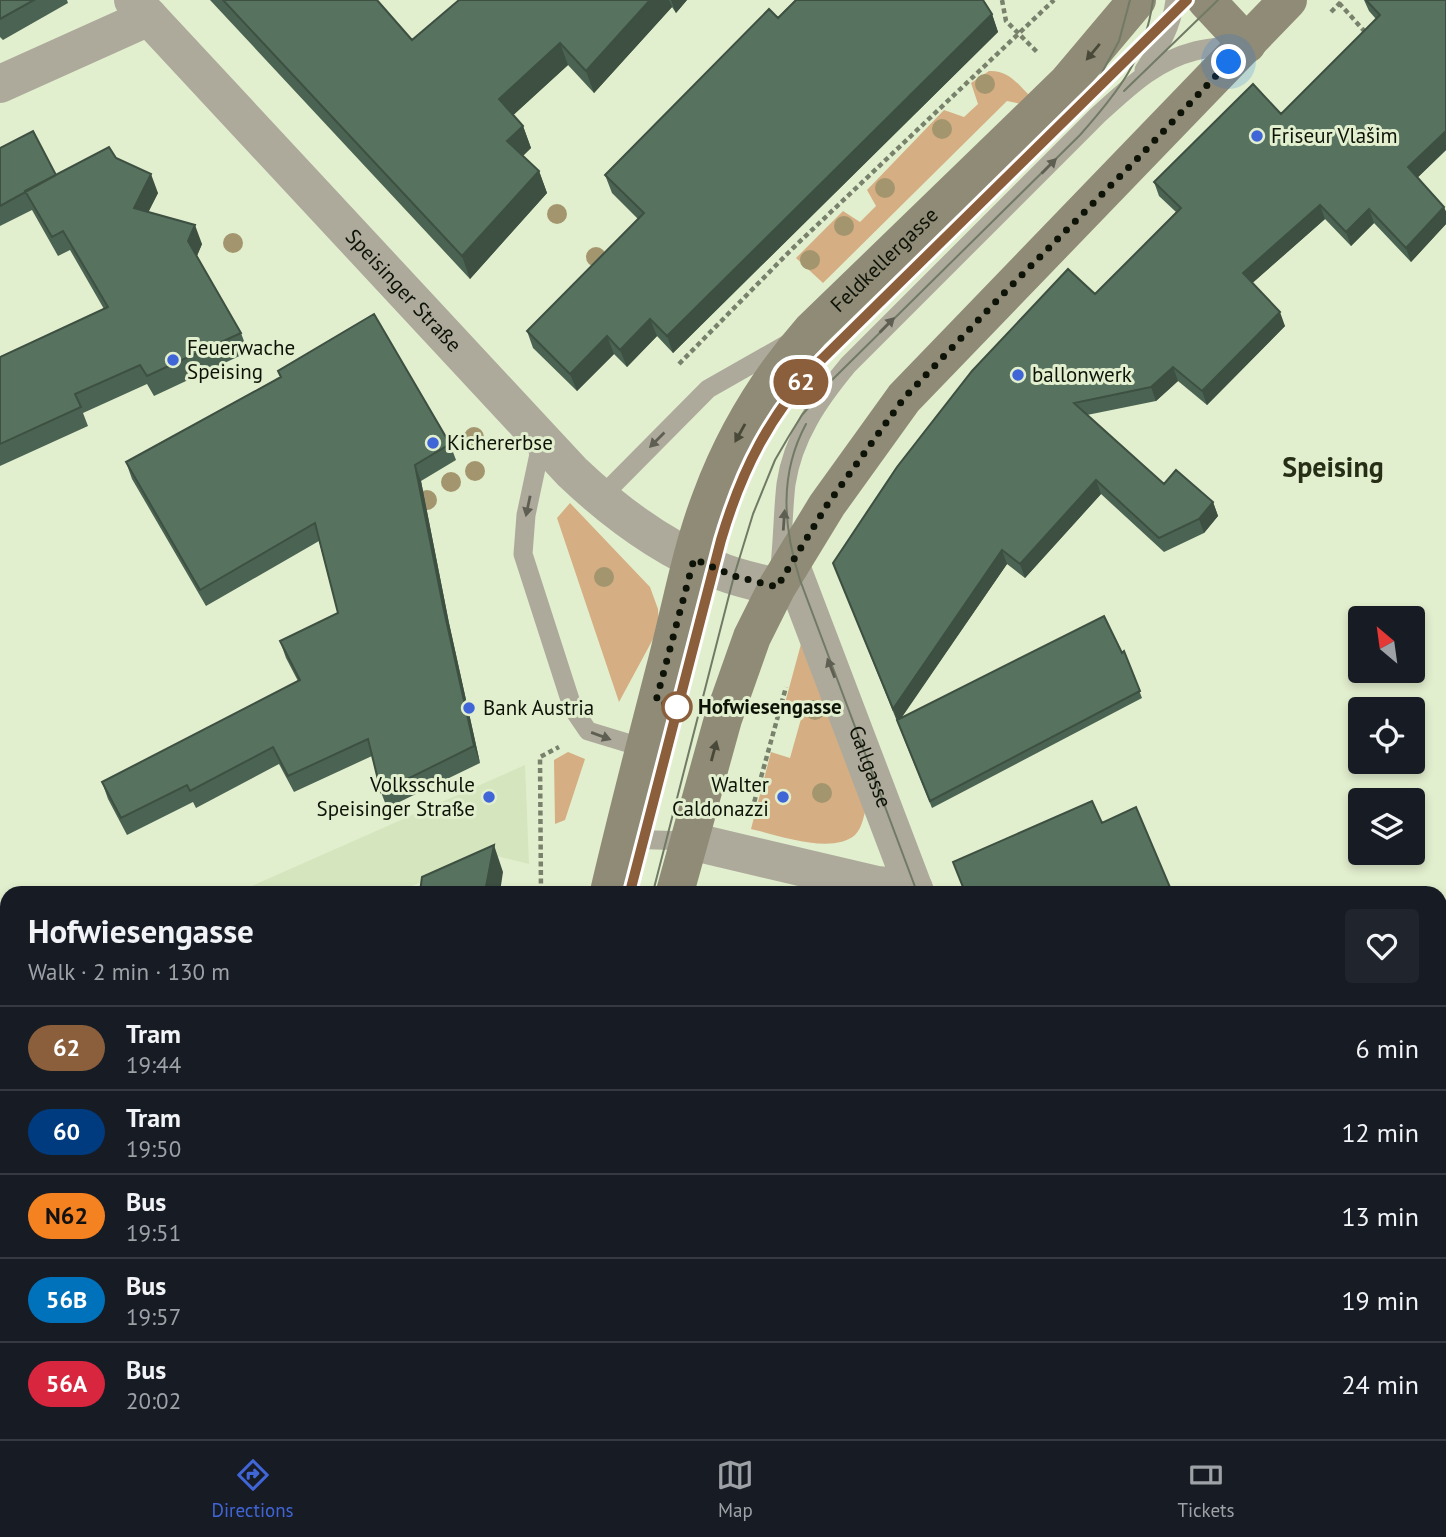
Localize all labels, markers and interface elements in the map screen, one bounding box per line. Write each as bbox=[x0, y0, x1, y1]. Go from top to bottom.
one-way arrow bbox=[1086, 44, 1101, 61]
your location bbox=[1211, 44, 1246, 79]
place label: Friseur Vlašim bbox=[1271, 122, 1398, 149]
marker: Friseur Vlašim bbox=[1249, 128, 1265, 144]
one-way arrow bbox=[1040, 158, 1057, 174]
street label: Feldkellergasse bbox=[824, 201, 944, 318]
street label: Speisinger Straße bbox=[340, 223, 468, 358]
one-way arrow bbox=[878, 318, 895, 334]
place label: Feuerwache Speising bbox=[187, 334, 295, 385]
marker: Feuerwache Speising bbox=[165, 352, 181, 368]
line badge: 62 bbox=[770, 359, 832, 405]
place label: ballonwerk bbox=[1032, 361, 1132, 388]
text: 62 bbox=[787, 366, 815, 397]
marker: ballonwerk bbox=[1010, 367, 1026, 383]
one-way arrow bbox=[735, 424, 747, 444]
place label: Kichererbse bbox=[447, 429, 553, 456]
one-way arrow bbox=[648, 432, 665, 449]
marker: Kichererbse bbox=[425, 435, 441, 451]
district label: Speising bbox=[1282, 448, 1384, 485]
one-way arrow bbox=[523, 495, 534, 517]
one-way arrow bbox=[779, 508, 790, 530]
north arrow bbox=[1348, 606, 1424, 682]
map controls bbox=[1348, 606, 1425, 865]
one-way arrow bbox=[825, 658, 836, 679]
marker: Hofwiesengasse bbox=[662, 692, 692, 722]
place label: Hofwiesengasse bbox=[698, 693, 842, 720]
place label: Bank Austria bbox=[483, 694, 594, 721]
button: locate bbox=[1348, 697, 1425, 774]
marker: Bank Austria bbox=[461, 700, 477, 716]
street label: Gallgasse bbox=[843, 722, 898, 811]
one-way arrow bbox=[591, 731, 612, 742]
one-way arrow bbox=[710, 741, 720, 762]
place label: Volksschule Speisinger Straße bbox=[317, 771, 475, 822]
place label: Walter Caldonazzi bbox=[672, 771, 769, 822]
button: layers bbox=[1348, 788, 1425, 865]
marker: Volksschule Speisinger Straße bbox=[481, 789, 497, 805]
marker: Walter Caldonazzi bbox=[775, 789, 791, 805]
text: Hofwiesengasse bbox=[28, 909, 254, 952]
button: heart bbox=[1345, 909, 1419, 983]
text: Walk · 2 min · 130 m bbox=[28, 957, 230, 986]
text: Tram bbox=[126, 1017, 181, 1050]
text: 62 bbox=[53, 1032, 80, 1063]
text: 6 min bbox=[1356, 1032, 1419, 1065]
text: 19:44 bbox=[126, 1050, 181, 1079]
text: Tram bbox=[126, 1101, 181, 1134]
text: 60 bbox=[53, 1116, 80, 1147]
text: 12 min bbox=[1341, 1116, 1419, 1149]
text: 19:50 bbox=[126, 1134, 181, 1163]
text: Bus bbox=[126, 1185, 166, 1218]
text: N62 bbox=[45, 1200, 88, 1231]
text: 13 min bbox=[1341, 1200, 1419, 1233]
text: 19:51 bbox=[126, 1218, 181, 1247]
text: Bus bbox=[126, 1269, 166, 1302]
text: 56B bbox=[46, 1284, 87, 1315]
text: 19 min bbox=[1341, 1284, 1419, 1317]
text: 19:57 bbox=[126, 1302, 181, 1331]
text: Bus bbox=[126, 1353, 166, 1386]
text: 56A bbox=[46, 1368, 87, 1399]
text: 24 min bbox=[1341, 1368, 1419, 1401]
text: 20:02 bbox=[126, 1386, 181, 1415]
tab: Directions bbox=[211, 1456, 294, 1522]
tab: Map bbox=[716, 1456, 754, 1522]
tab: Tickets bbox=[1177, 1456, 1235, 1522]

